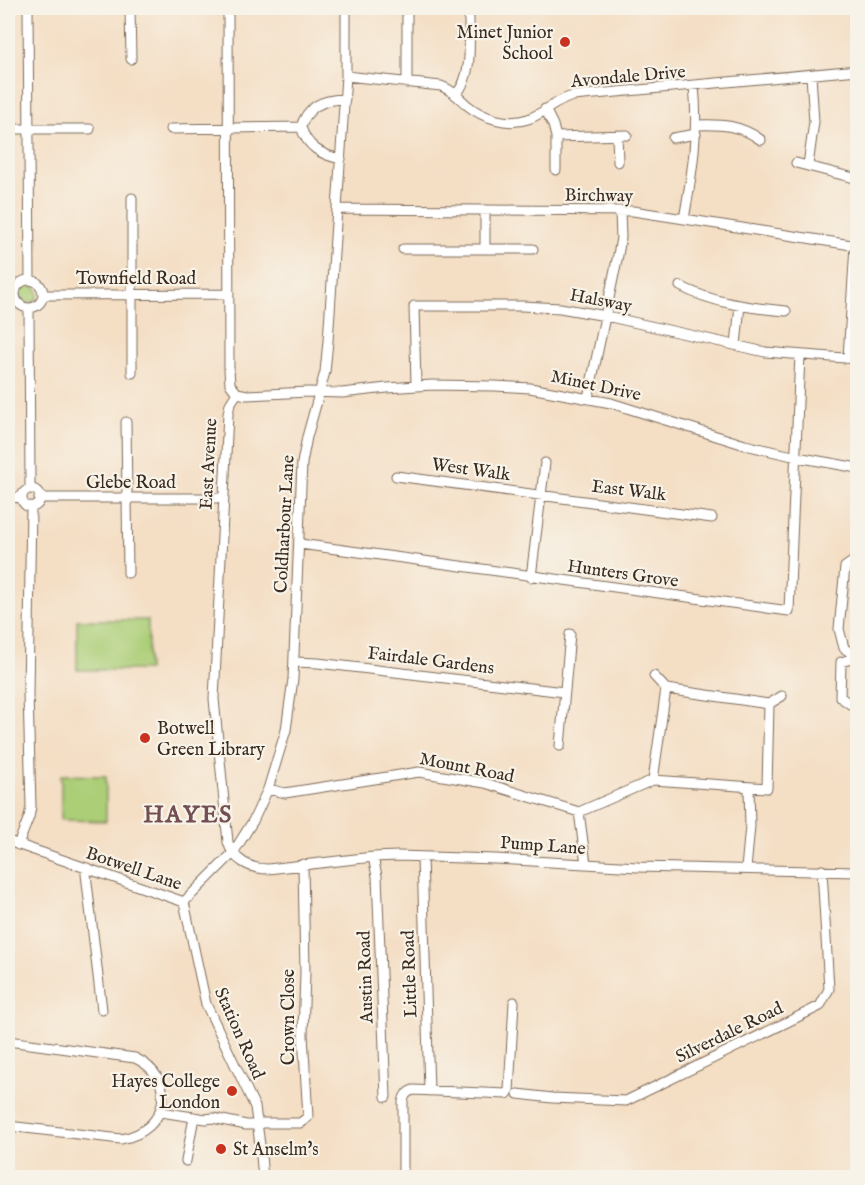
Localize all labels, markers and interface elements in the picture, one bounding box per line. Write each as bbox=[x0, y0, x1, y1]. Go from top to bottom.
place label: Minet Junior School bbox=[457, 22, 553, 66]
marker: Minet Junior School bbox=[558, 35, 572, 49]
street label: Avondale Drive bbox=[569, 61, 686, 94]
street label: Birchway bbox=[564, 184, 634, 209]
street label: Townfield Road bbox=[76, 268, 197, 291]
street label: Halsway bbox=[568, 284, 634, 319]
street label: Minet Drive bbox=[548, 366, 643, 407]
street label: East Avenue bbox=[196, 418, 223, 510]
street label: Coldharbour Lane bbox=[270, 454, 301, 594]
street label: West Walk bbox=[430, 454, 512, 487]
street label: Glebe Road bbox=[86, 472, 176, 495]
street label: East Walk bbox=[590, 475, 668, 508]
street label: Hunters Grove bbox=[566, 555, 680, 594]
street label: Fairdale Gardens bbox=[366, 642, 495, 681]
place label: Botwell Green Library bbox=[157, 718, 265, 762]
marker: Botwell Green Library bbox=[138, 731, 152, 745]
street label: Mount Road bbox=[417, 748, 516, 789]
district label: HAYES bbox=[143, 800, 233, 831]
street label: Pump Lane bbox=[499, 832, 586, 861]
street label: Botwell Lane bbox=[82, 842, 185, 897]
street label: Little Road bbox=[397, 929, 424, 1018]
street label: Austin Road bbox=[353, 930, 380, 1025]
street label: Crown Close bbox=[278, 969, 301, 1065]
street label: Station Road bbox=[208, 984, 269, 1083]
street label: Silverdale Road bbox=[672, 997, 787, 1069]
place label: Hayes College London bbox=[111, 1071, 220, 1115]
marker: Hayes College London bbox=[225, 1084, 239, 1098]
place label: St Anselm's bbox=[233, 1139, 319, 1162]
marker: St Anselm's bbox=[214, 1142, 228, 1156]

